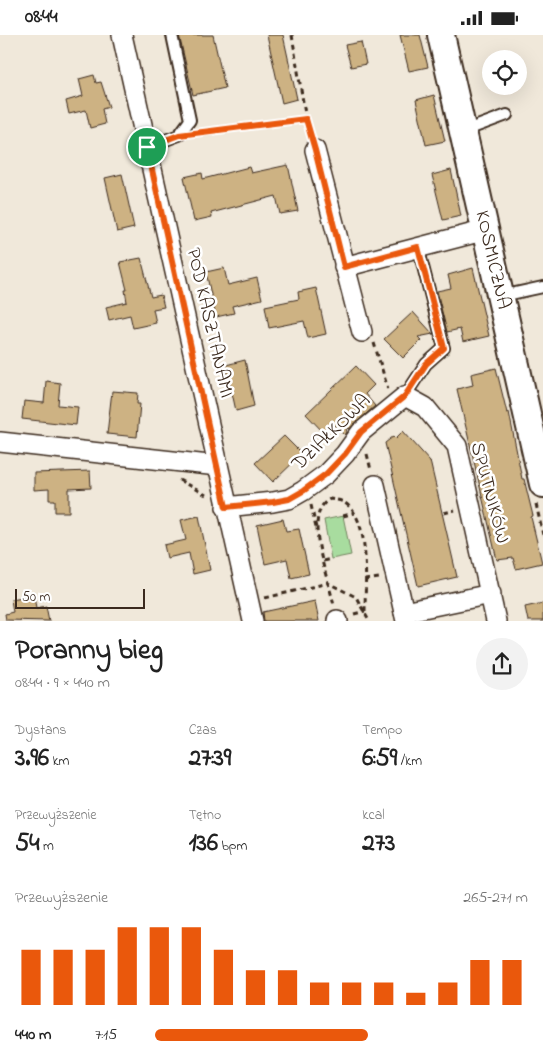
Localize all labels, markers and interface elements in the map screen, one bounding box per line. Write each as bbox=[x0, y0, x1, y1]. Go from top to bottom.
text: 08:44 bbox=[25, 4, 58, 31]
map controls bbox=[482, 50, 527, 95]
button: locate bbox=[482, 50, 527, 95]
pin bbox=[126, 126, 168, 168]
icon: arrive bbox=[133, 133, 161, 161]
street label: KOSMICZNA bbox=[467, 208, 517, 312]
street label: POD KASZTANAMI bbox=[178, 245, 240, 401]
street label: DZIAŁKOWA bbox=[285, 388, 378, 479]
street label: SPUTNIKÓW bbox=[462, 439, 516, 547]
scale bar bbox=[15, 585, 145, 609]
text: 50 m bbox=[22, 587, 50, 608]
text: Poranny bieg bbox=[15, 631, 163, 672]
button: share bbox=[476, 638, 528, 690]
text: 08:44 · 9 × 440 m bbox=[15, 671, 110, 695]
text: Dystans bbox=[15, 720, 66, 741]
text: Czas bbox=[189, 720, 217, 741]
text: Tempo bbox=[362, 720, 402, 741]
text: 3.96 bbox=[15, 741, 49, 777]
text: 27:39 bbox=[189, 741, 231, 777]
text: 6:59 bbox=[362, 741, 397, 777]
text: km bbox=[49, 751, 69, 772]
text: /km bbox=[397, 751, 422, 772]
text: Przewyższenie bbox=[15, 805, 97, 826]
text: Tętno bbox=[189, 805, 221, 826]
text: kcal bbox=[362, 805, 385, 826]
text: 54 bbox=[15, 826, 40, 862]
text: 136 bbox=[189, 826, 218, 862]
text: 273 bbox=[362, 826, 395, 862]
text: m bbox=[40, 836, 54, 857]
text: bpm bbox=[218, 836, 247, 857]
text: Przewyższenie bbox=[15, 886, 108, 910]
text: 265–271 m bbox=[463, 886, 528, 910]
text: 440 m bbox=[15, 1023, 52, 1047]
text: 7:15 bbox=[95, 1023, 117, 1047]

